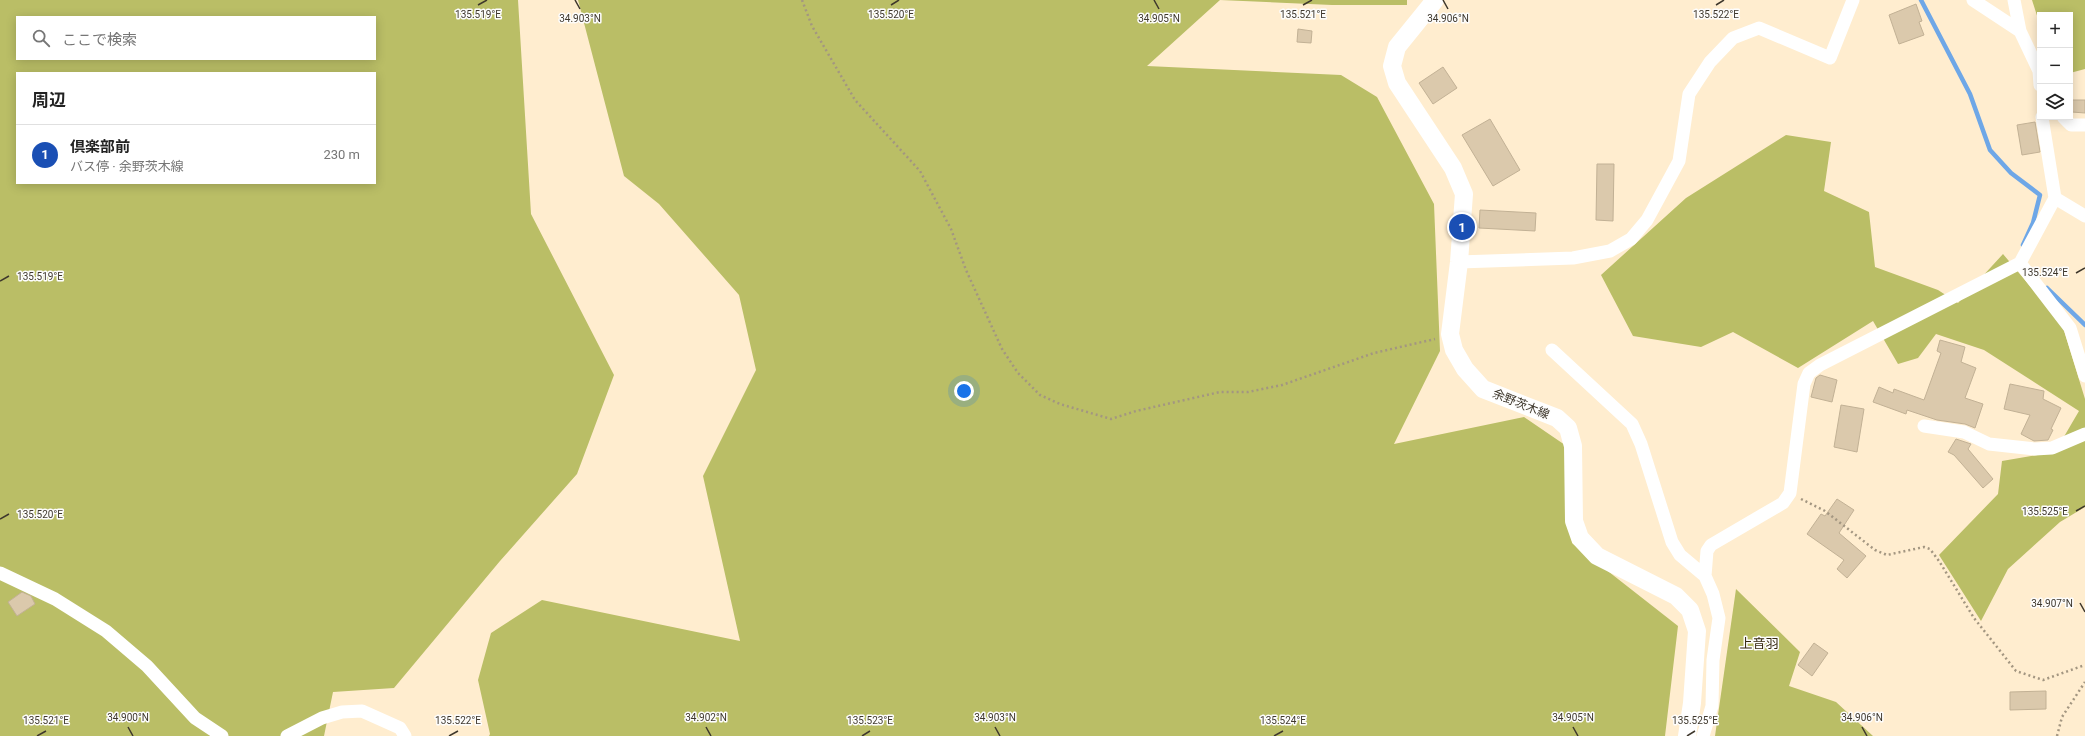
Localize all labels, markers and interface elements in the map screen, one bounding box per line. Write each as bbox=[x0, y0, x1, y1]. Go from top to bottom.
text: 135.519°E bbox=[455, 9, 501, 20]
text: 135.520°E bbox=[868, 9, 914, 20]
text: 135.521°E bbox=[1280, 9, 1326, 20]
text: 135.522°E bbox=[1693, 9, 1739, 20]
map controls bbox=[2037, 12, 2073, 120]
button: + bbox=[2037, 12, 2073, 48]
text: 34.903°N bbox=[559, 13, 601, 24]
text: 34.905°N bbox=[1138, 13, 1180, 24]
text: 34.906°N bbox=[1427, 13, 1469, 24]
search box bbox=[16, 16, 376, 60]
icon: search bbox=[30, 27, 52, 49]
text: ここで検索 bbox=[62, 31, 137, 49]
button: − bbox=[2037, 48, 2073, 84]
button: layers bbox=[2037, 84, 2073, 120]
text: 周辺 bbox=[32, 90, 66, 110]
text: 倶楽部前 bbox=[70, 138, 130, 156]
text: 1 bbox=[41, 147, 49, 162]
text: 230 m bbox=[323, 147, 360, 162]
text: バス停 · 余野茨木線 bbox=[70, 159, 184, 174]
pin: 1 bbox=[1449, 212, 1475, 242]
text: 135.524°E bbox=[2022, 267, 2068, 278]
text: 135.519°E bbox=[17, 271, 63, 282]
your location bbox=[954, 381, 974, 401]
street label: 余野茨木線 bbox=[1491, 386, 1551, 422]
text: 135.525°E bbox=[2022, 506, 2068, 517]
text: 135.520°E bbox=[17, 509, 63, 520]
text: 34.907°N bbox=[2031, 598, 2073, 609]
district label: 上音羽 bbox=[1739, 636, 1779, 651]
text: 34.900°N bbox=[107, 712, 149, 723]
text: 34.902°N bbox=[685, 712, 727, 723]
text: 34.903°N bbox=[974, 712, 1016, 723]
text: 34.905°N bbox=[1552, 712, 1594, 723]
text: 34.906°N bbox=[1841, 712, 1883, 723]
text: 135.521°E bbox=[23, 715, 69, 726]
text: 135.522°E bbox=[435, 715, 481, 726]
text: 135.523°E bbox=[847, 715, 893, 726]
text: 135.524°E bbox=[1260, 715, 1306, 726]
text: 135.525°E bbox=[1672, 715, 1718, 726]

